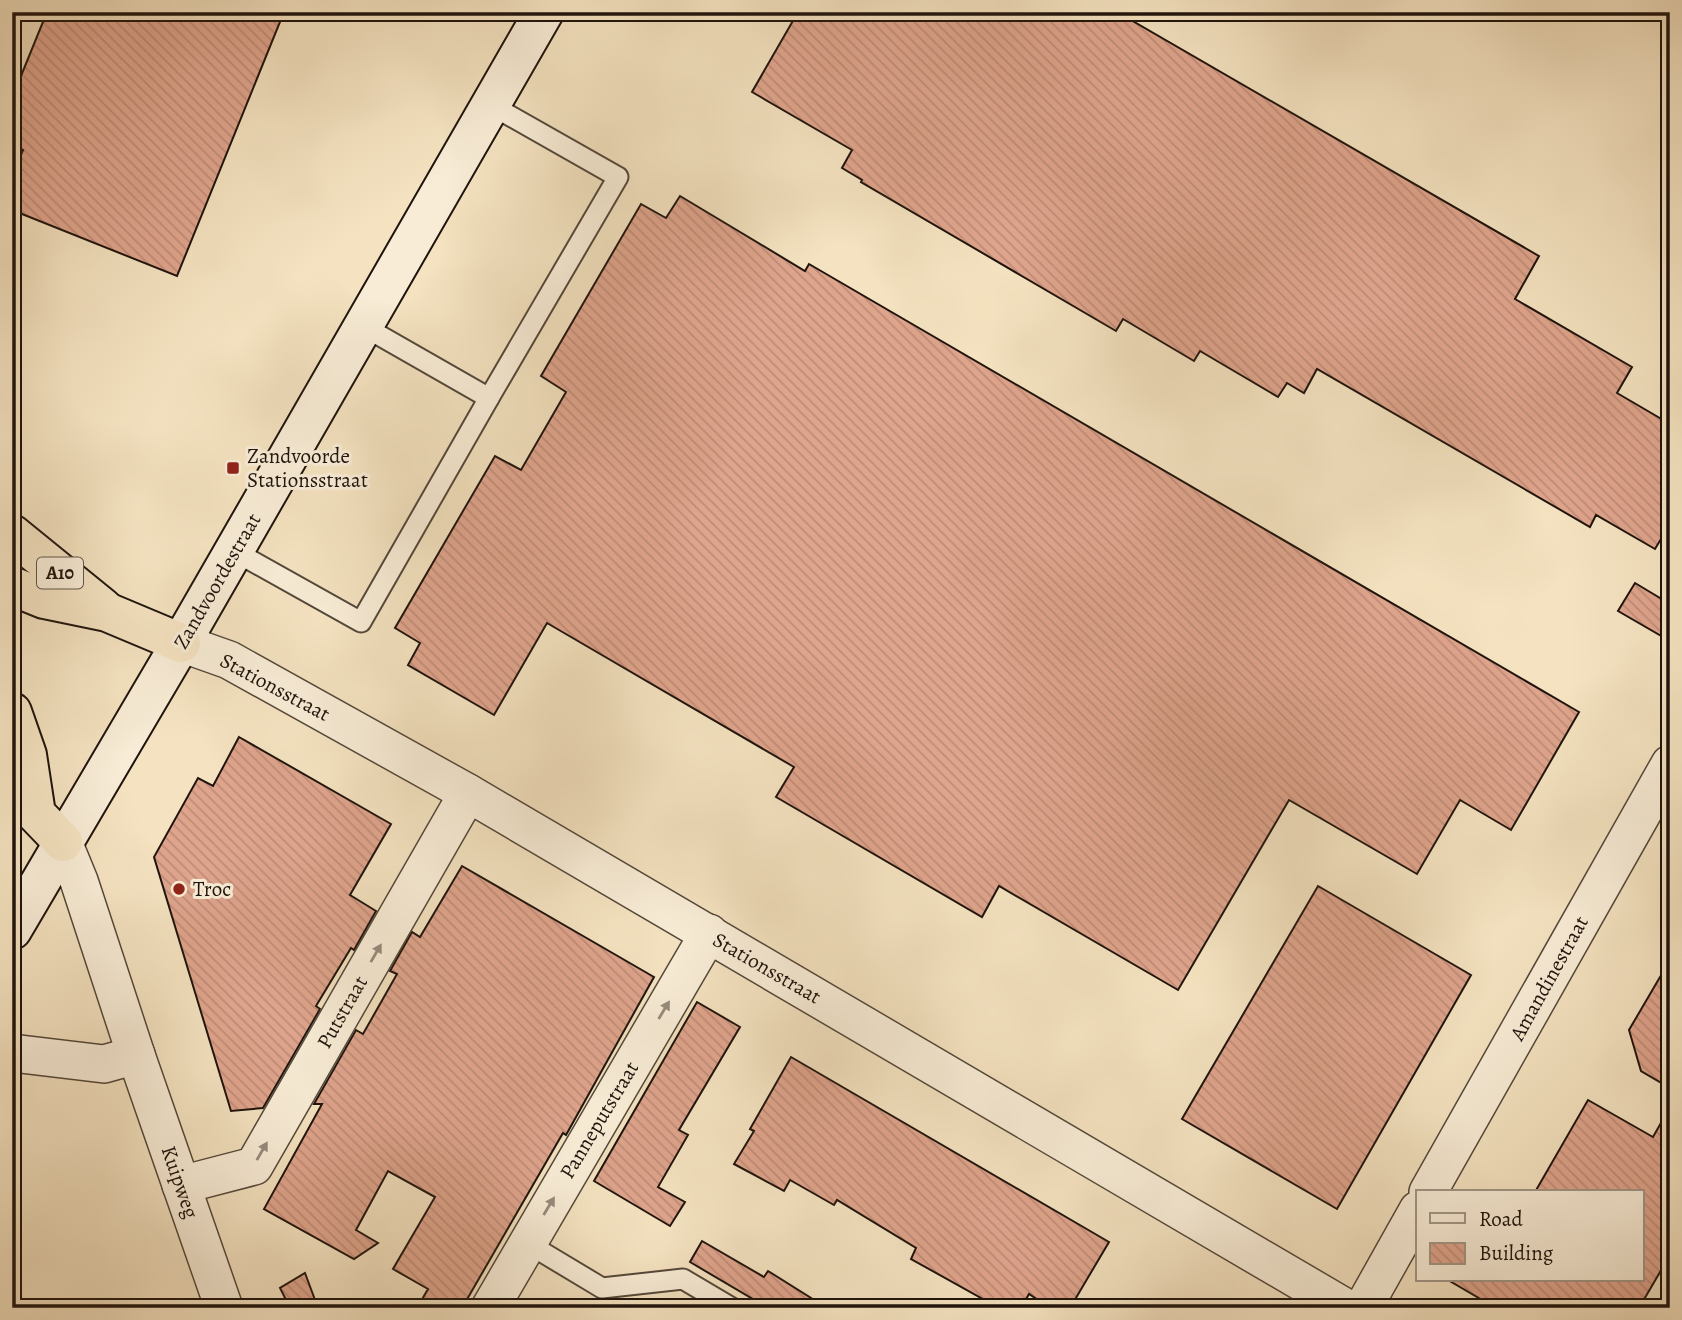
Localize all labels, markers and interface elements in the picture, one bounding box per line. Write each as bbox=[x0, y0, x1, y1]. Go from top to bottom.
place label: Zandvoorde Stationsstraat bbox=[247, 442, 368, 494]
marker: Zandvoorde Stationsstraat bbox=[225, 460, 241, 476]
street label: Zandvoordestraat bbox=[167, 508, 267, 654]
road number: A10 bbox=[37, 558, 83, 588]
street label: Stationsstraat bbox=[215, 646, 335, 728]
place label: Troc bbox=[193, 875, 231, 903]
marker: Troc bbox=[171, 881, 187, 897]
street label: Amandinestraat bbox=[1503, 911, 1595, 1046]
street label: Stationsstraat bbox=[708, 926, 826, 1010]
one-way arrow bbox=[369, 944, 382, 963]
street label: Putstraat bbox=[310, 970, 374, 1053]
one-way arrow bbox=[658, 1001, 671, 1020]
street label: Panneputstraat bbox=[553, 1056, 645, 1184]
one-way arrow bbox=[256, 1141, 268, 1160]
street label: Kuipweg bbox=[155, 1142, 206, 1222]
legend bbox=[1416, 1190, 1644, 1282]
one-way arrow bbox=[542, 1197, 555, 1216]
text: Road bbox=[1479, 1205, 1523, 1233]
text: Building bbox=[1479, 1239, 1554, 1267]

